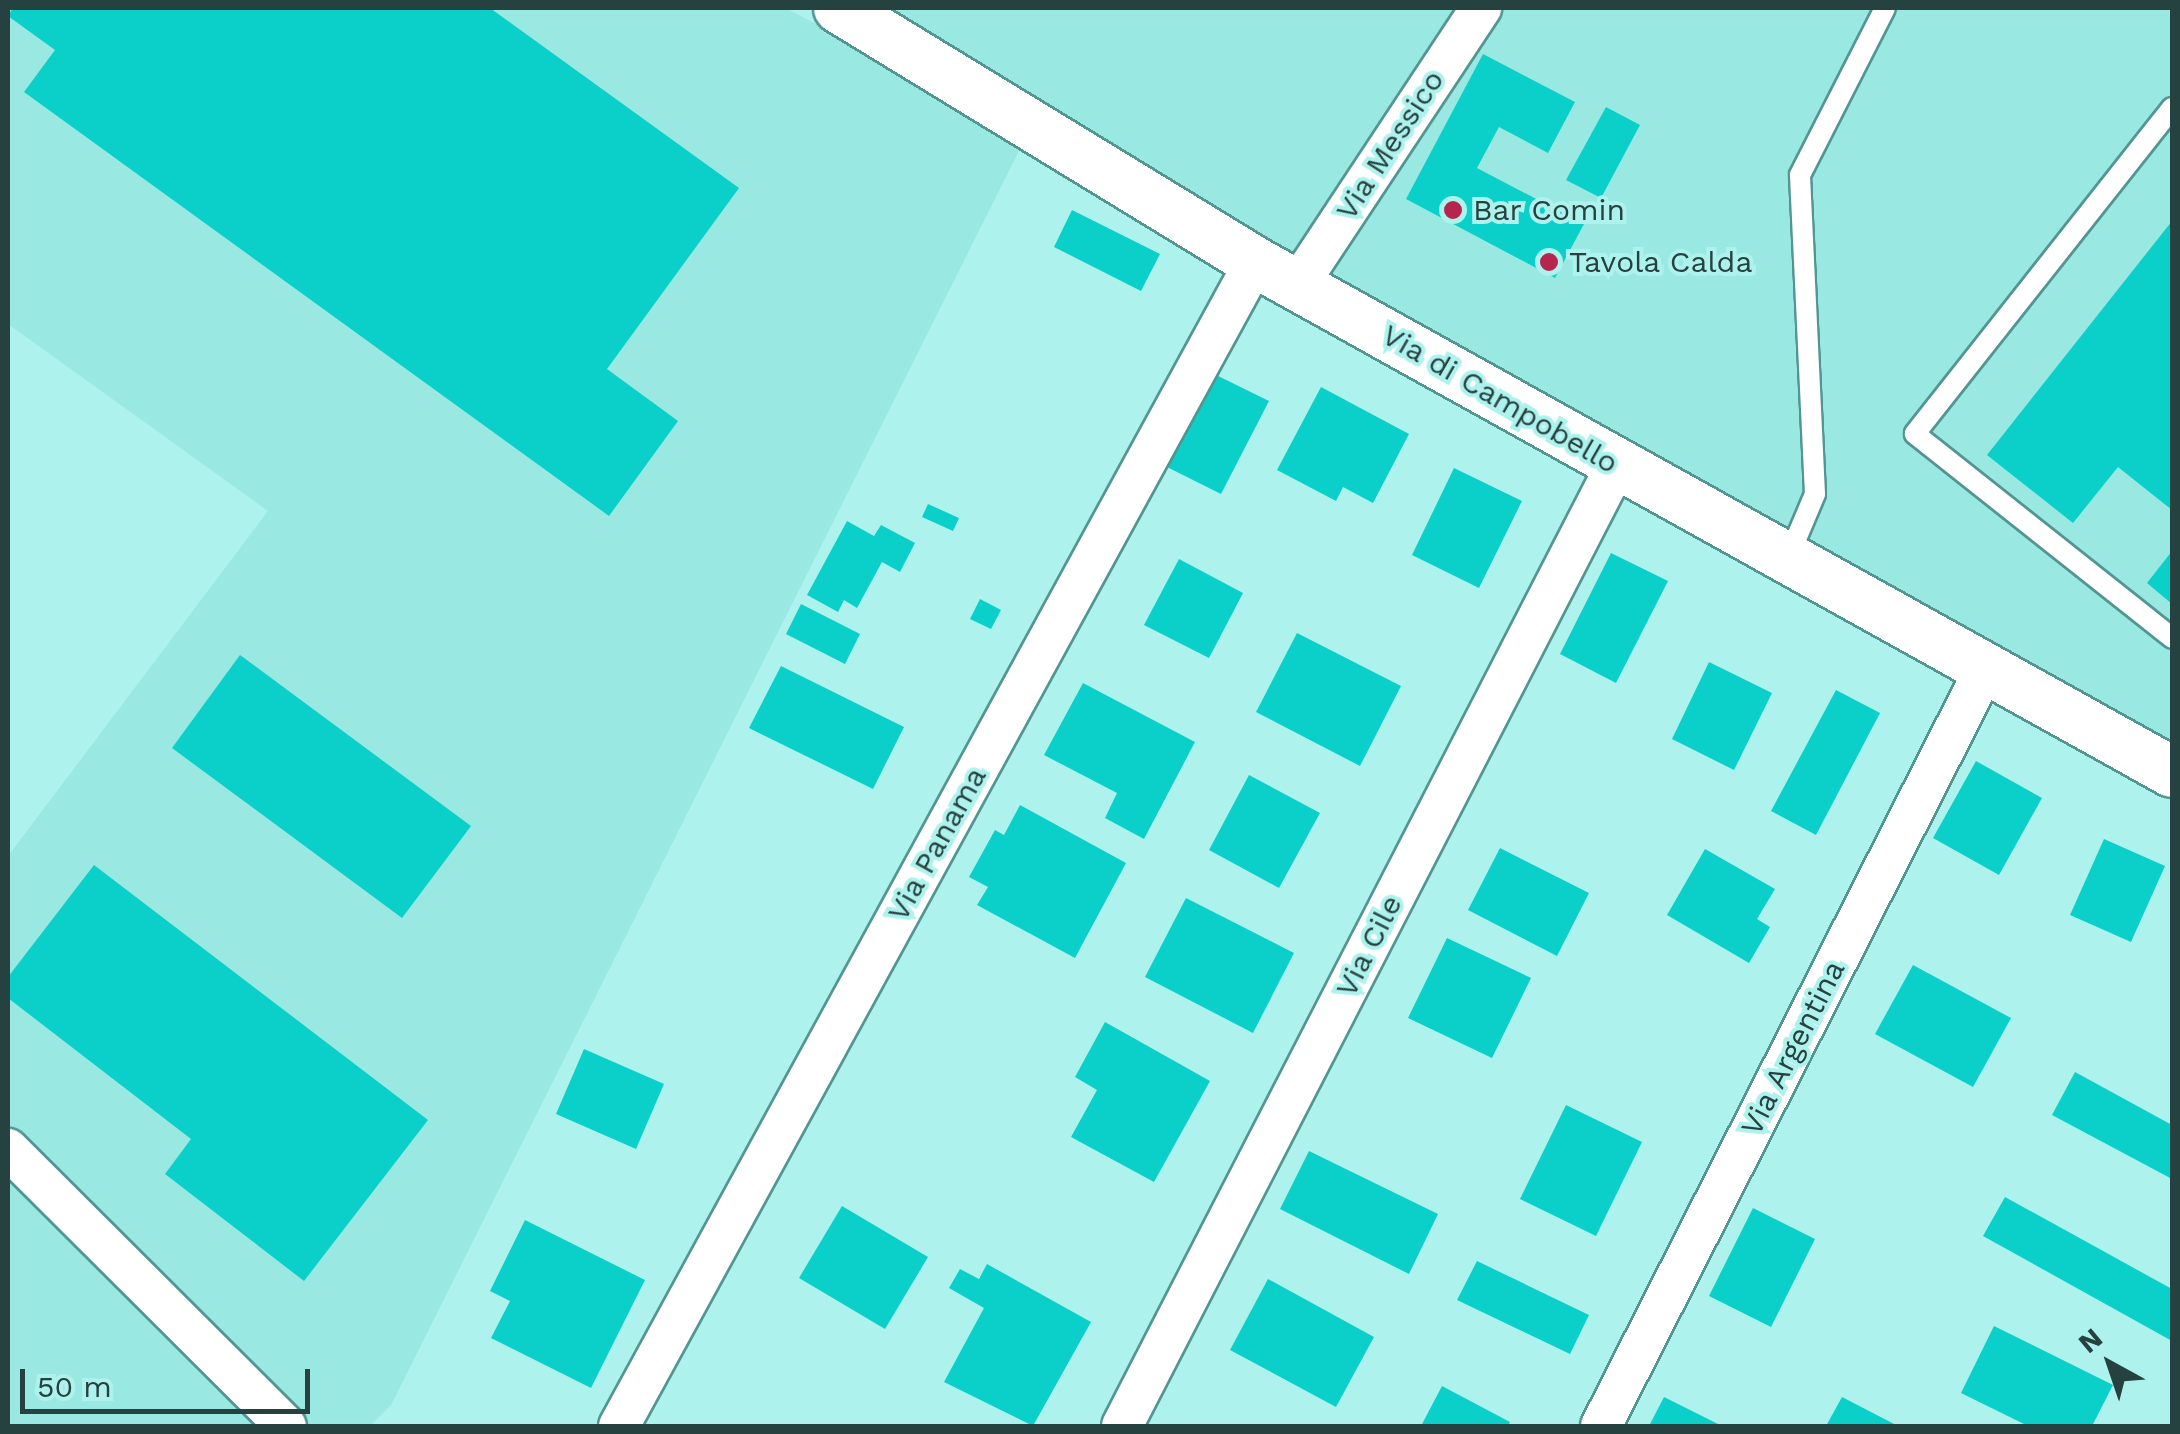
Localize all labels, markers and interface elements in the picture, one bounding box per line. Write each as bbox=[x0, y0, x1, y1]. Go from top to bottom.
street label: Via Messico bbox=[1328, 63, 1452, 227]
place label: Bar Comin bbox=[1473, 192, 1626, 228]
marker: Bar Comin bbox=[1442, 199, 1464, 221]
place label: Tavola Calda bbox=[1569, 244, 1753, 280]
marker: Tavola Calda bbox=[1538, 251, 1560, 273]
street label: Via di Campobello bbox=[1375, 317, 1625, 481]
street label: Via Panama bbox=[880, 760, 994, 928]
street label: Via Cile bbox=[1328, 889, 1410, 1003]
street label: Via Argentina bbox=[1733, 954, 1853, 1142]
north arrow bbox=[2060, 1314, 2160, 1414]
text: N bbox=[2072, 1321, 2109, 1360]
scale bar bbox=[25, 1349, 315, 1411]
text: 50 m bbox=[37, 1369, 112, 1404]

